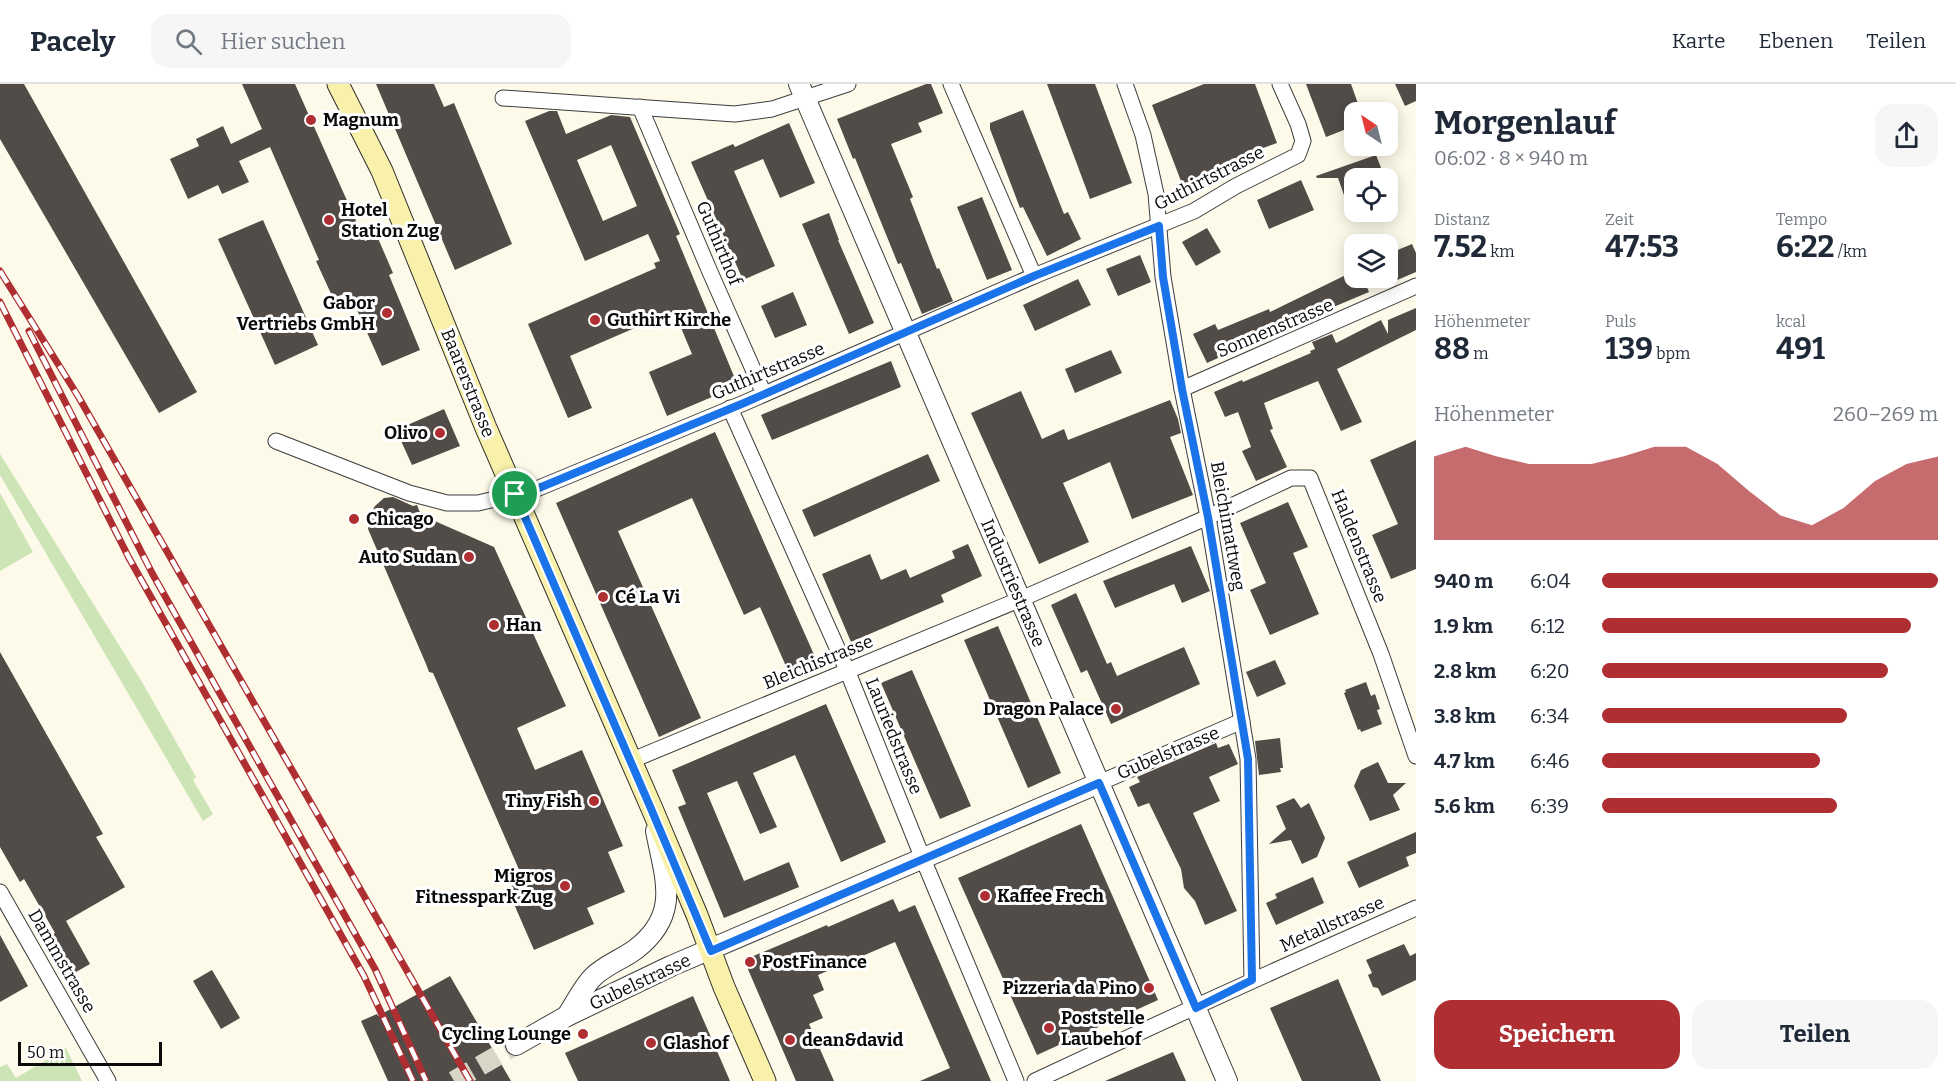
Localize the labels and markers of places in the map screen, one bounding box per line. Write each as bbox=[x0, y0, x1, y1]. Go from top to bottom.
place label: Magnum bbox=[323, 109, 399, 131]
marker: Magnum bbox=[304, 113, 318, 127]
place label: Hotel Station Zug bbox=[341, 199, 440, 242]
marker: Hotel Station Zug bbox=[322, 213, 336, 227]
place label: Gabor Vertriebs GmbH bbox=[236, 292, 376, 335]
marker: Gabor Vertriebs GmbH bbox=[380, 306, 394, 320]
place label: Guthirt Kirche bbox=[607, 309, 731, 331]
marker: Guthirt Kirche bbox=[588, 313, 602, 327]
place label: Olivo bbox=[384, 422, 428, 444]
marker: Olivo bbox=[433, 426, 447, 440]
pin bbox=[489, 468, 540, 519]
place label: Chicago bbox=[366, 508, 434, 530]
marker: Chicago bbox=[347, 512, 361, 526]
place label: Auto Sudan bbox=[358, 546, 457, 568]
marker: Auto Sudan bbox=[462, 550, 476, 564]
place label: Cé La Vi bbox=[615, 586, 681, 608]
marker: Cé La Vi bbox=[596, 590, 610, 604]
place label: Han bbox=[506, 614, 542, 636]
marker: Han bbox=[487, 618, 501, 632]
place label: Dragon Palace bbox=[983, 698, 1104, 720]
marker: Dragon Palace bbox=[1109, 702, 1123, 716]
place label: Tiny Fish bbox=[505, 790, 583, 812]
marker: Tiny Fish bbox=[587, 794, 601, 808]
place label: Migros Fitnesspark Zug bbox=[415, 865, 554, 908]
marker: Migros Fitnesspark Zug bbox=[558, 879, 572, 893]
place label: Kaffee Frech bbox=[997, 885, 1104, 907]
marker: Kaffee Frech bbox=[978, 889, 992, 903]
place label: PostFinance bbox=[762, 951, 867, 973]
marker: PostFinance bbox=[743, 955, 757, 969]
place label: Pizzeria da Pino bbox=[1002, 977, 1137, 999]
marker: Pizzeria da Pino bbox=[1142, 981, 1156, 995]
place label: Poststelle Laubehof bbox=[1061, 1007, 1145, 1050]
marker: Poststelle Laubehof bbox=[1042, 1021, 1056, 1035]
place label: Cycling Lounge bbox=[441, 1023, 571, 1045]
marker: Cycling Lounge bbox=[576, 1027, 590, 1041]
place label: dean&david bbox=[802, 1029, 903, 1051]
place label: Glashof bbox=[663, 1032, 730, 1054]
marker: dean&david bbox=[783, 1033, 797, 1047]
marker: Glashof bbox=[644, 1036, 658, 1050]

